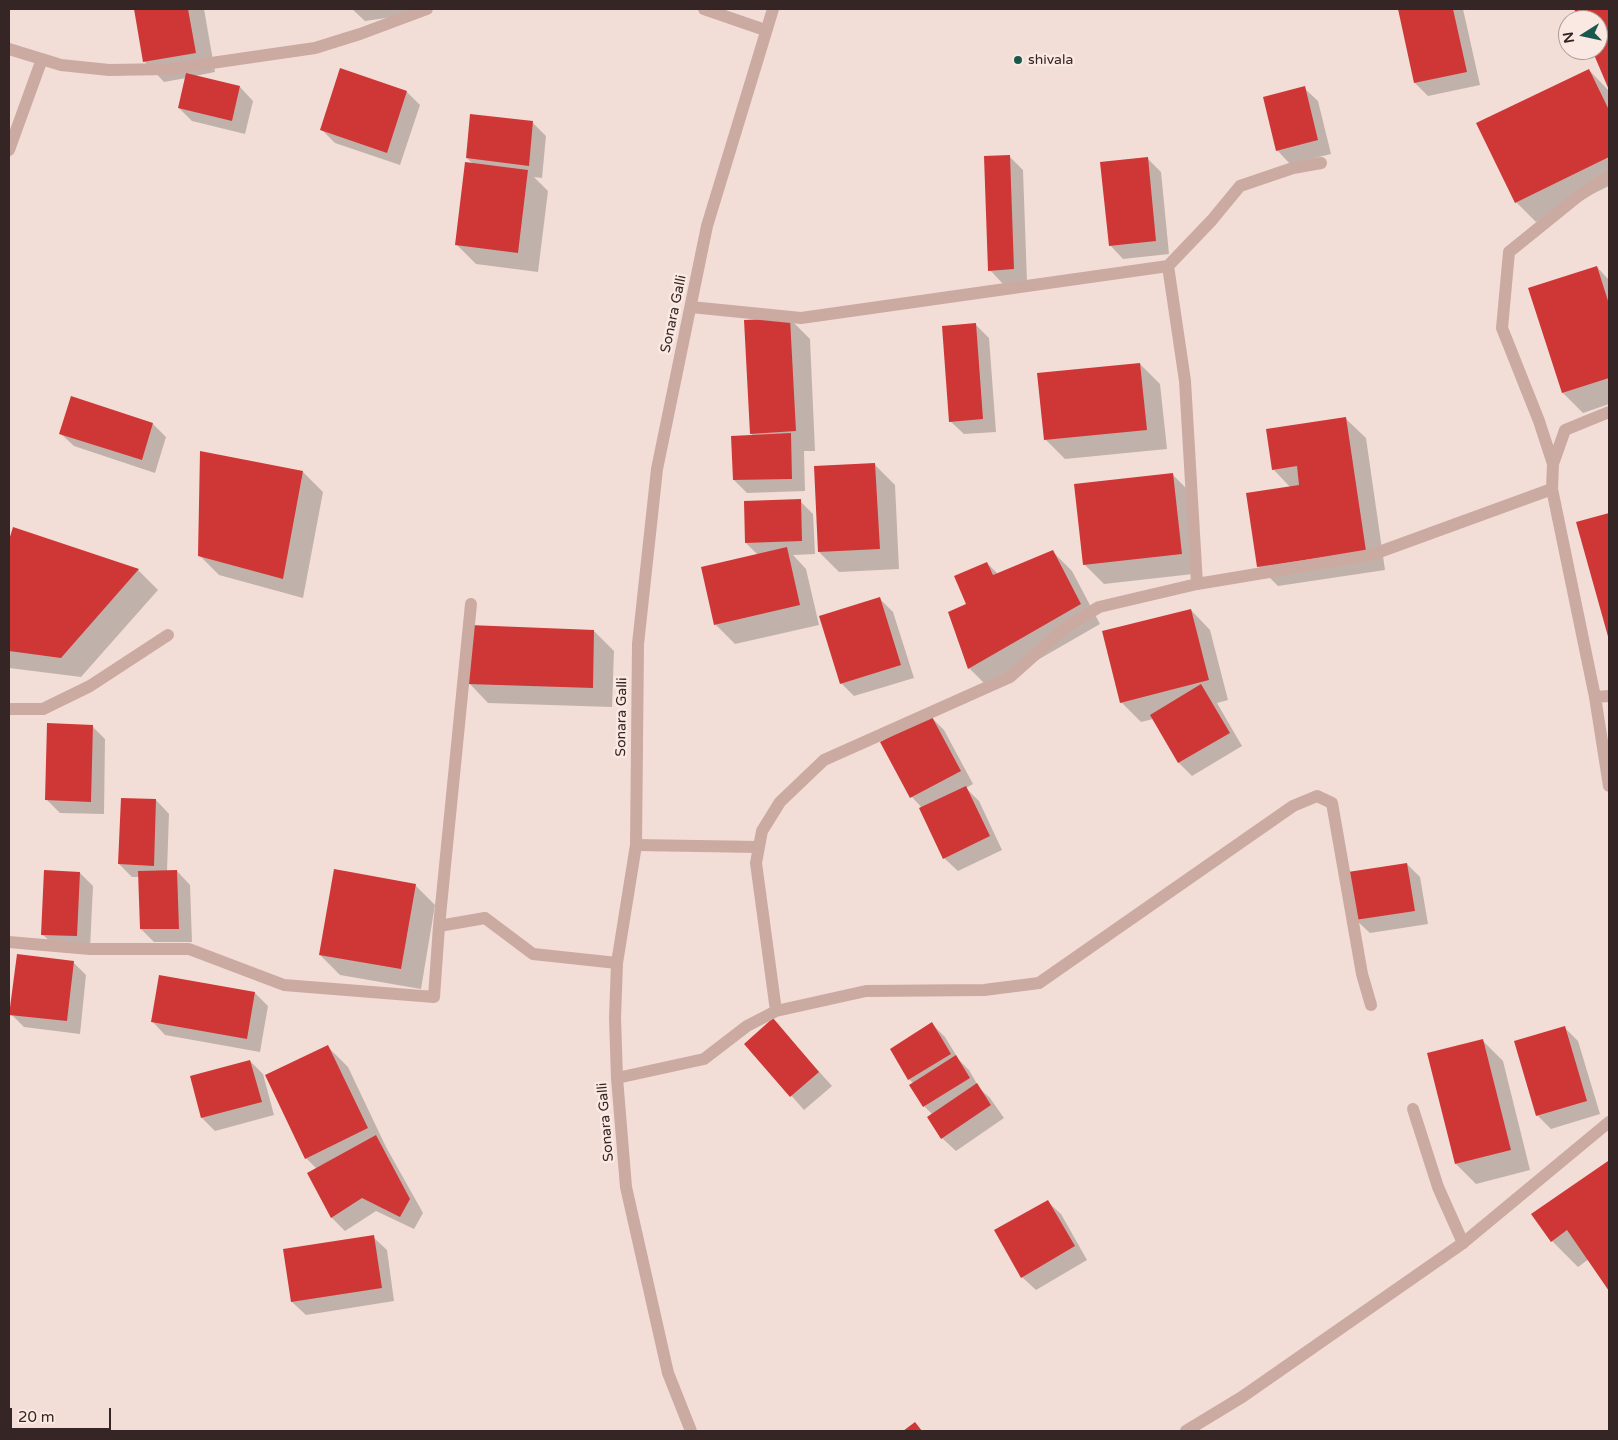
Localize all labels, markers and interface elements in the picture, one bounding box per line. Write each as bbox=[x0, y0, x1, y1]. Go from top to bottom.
north arrow bbox=[1558, 10, 1608, 60]
text: N bbox=[1559, 31, 1578, 45]
place label: shivala bbox=[1028, 52, 1073, 68]
marker: shivala bbox=[1012, 54, 1024, 66]
street label: Sonara Galli bbox=[658, 273, 690, 355]
street label: Sonara Galli bbox=[613, 677, 631, 757]
street label: Sonara Galli bbox=[594, 1082, 618, 1162]
scale bar bbox=[12, 1398, 114, 1430]
text: 20 m bbox=[18, 1408, 55, 1426]

